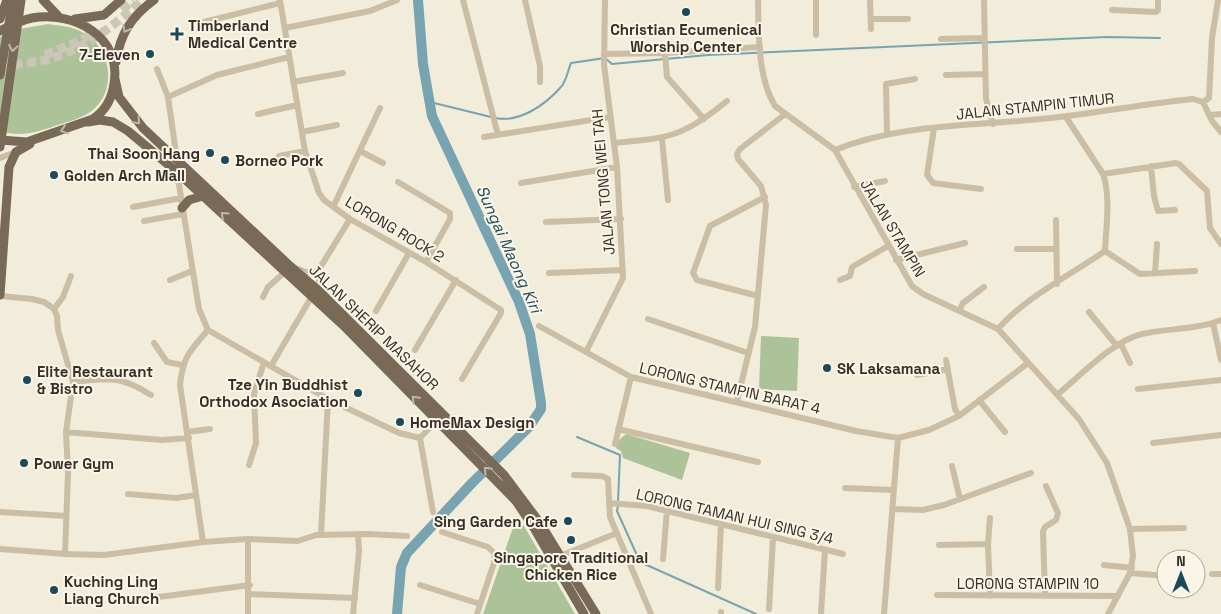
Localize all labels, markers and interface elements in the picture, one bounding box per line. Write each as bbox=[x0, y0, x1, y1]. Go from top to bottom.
marker: Christian Ecumenical Worship Center bbox=[680, 6, 692, 18]
place label: Timberland Medical Centre bbox=[188, 16, 298, 52]
place label: Christian Ecumenical Worship Center bbox=[610, 20, 762, 56]
one-way arrow bbox=[122, 23, 132, 32]
marker: Timberland Medical Centre bbox=[170, 27, 184, 41]
one-way arrow bbox=[9, 44, 19, 53]
place label: 7-Eleven bbox=[79, 45, 140, 64]
marker: 7-Eleven bbox=[144, 48, 156, 60]
street label: JALAN STAMPIN TIMUR bbox=[955, 88, 1115, 124]
street label: JALAN TONG WEI TAH bbox=[587, 108, 619, 256]
one-way arrow bbox=[131, 115, 140, 124]
one-way arrow bbox=[60, 125, 68, 135]
place label: Thai Soon Hang bbox=[88, 144, 200, 163]
marker: Thai Soon Hang bbox=[204, 147, 216, 159]
place label: Borneo Pork bbox=[235, 151, 324, 170]
marker: Borneo Pork bbox=[219, 154, 231, 166]
place label: Golden Arch Mall bbox=[64, 166, 185, 185]
marker: Golden Arch Mall bbox=[48, 169, 60, 181]
street label: JALAN STAMPIN bbox=[856, 176, 930, 280]
water label: Sungai Maong Kiri bbox=[471, 182, 547, 318]
street label: LORONG ROCK 2 bbox=[342, 192, 448, 266]
one-way arrow bbox=[221, 212, 230, 221]
street label: JALAN SHERIP MASAHOR bbox=[305, 260, 443, 394]
street label: LORONG STAMPIN BARAT 4 bbox=[638, 358, 822, 418]
place label: SK Laksamana bbox=[837, 359, 941, 378]
place label: Elite Restaurant & Bistro bbox=[37, 362, 153, 398]
marker: SK Laksamana bbox=[821, 362, 833, 374]
marker: Elite Restaurant & Bistro bbox=[21, 374, 33, 386]
place label: Tze Yin Buddhist Orthodox Asociation bbox=[199, 375, 348, 411]
marker: Tze Yin Buddhist Orthodox Asociation bbox=[352, 387, 364, 399]
one-way arrow bbox=[412, 396, 421, 405]
place label: HomeMax Design bbox=[410, 413, 534, 432]
marker: HomeMax Design bbox=[394, 416, 406, 428]
place label: Power Gym bbox=[34, 454, 114, 473]
marker: Power Gym bbox=[18, 457, 30, 469]
one-way arrow bbox=[484, 467, 493, 476]
street label: LORONG TAMAN HUI SING 3/4 bbox=[634, 484, 836, 548]
place label: Sing Garden Cafe bbox=[434, 512, 558, 531]
marker: Sing Garden Cafe bbox=[562, 515, 574, 527]
marker: Singapore Traditional Chicken Rice bbox=[565, 534, 577, 546]
place label: Singapore Traditional Chicken Rice bbox=[494, 548, 648, 584]
north arrow bbox=[1156, 549, 1206, 599]
text: N bbox=[1176, 552, 1186, 570]
place label: Kuching Ling Liang Church bbox=[64, 572, 159, 608]
street label: LORONG STAMPIN 10 bbox=[957, 574, 1099, 593]
marker: Kuching Ling Liang Church bbox=[48, 584, 60, 596]

